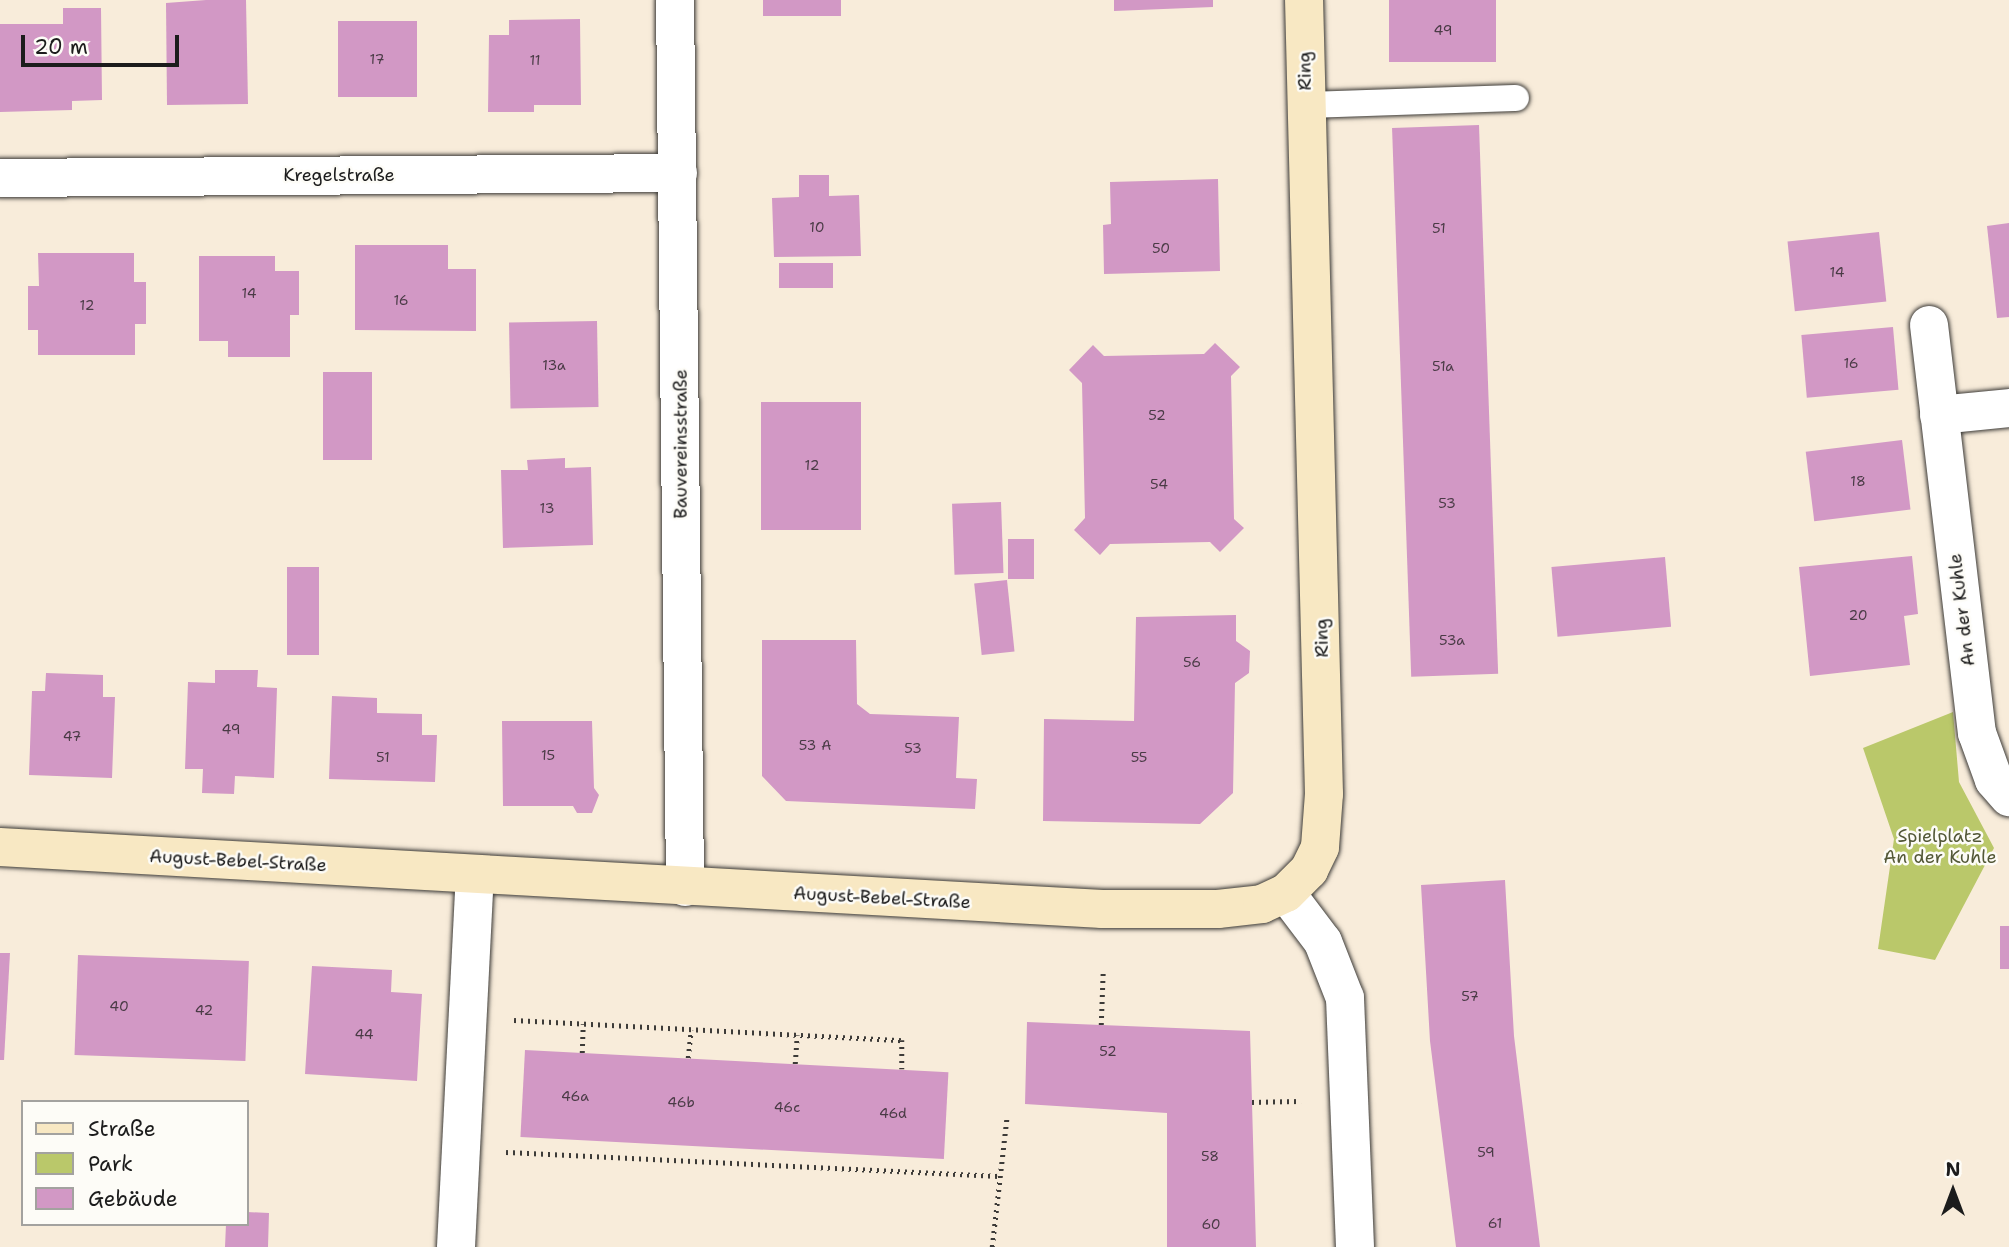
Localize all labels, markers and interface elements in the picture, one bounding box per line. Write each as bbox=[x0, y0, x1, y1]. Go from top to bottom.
scale bar bbox=[24, 21, 182, 65]
house number: 49 bbox=[1434, 22, 1452, 38]
text: 20 m bbox=[34, 33, 88, 61]
house number: 17 bbox=[370, 51, 384, 67]
street label: Ring bbox=[1294, 51, 1316, 91]
house number: 11 bbox=[529, 52, 541, 68]
street label: Kregelstraße bbox=[283, 164, 395, 186]
house number: 10 bbox=[809, 219, 825, 235]
house number: 51 bbox=[1432, 220, 1446, 236]
house number: 50 bbox=[1152, 240, 1170, 256]
house number: 14 bbox=[1829, 264, 1845, 280]
house number: 14 bbox=[241, 285, 257, 301]
house number: 16 bbox=[393, 292, 409, 308]
house number: 12 bbox=[80, 297, 94, 313]
house number: 16 bbox=[1843, 355, 1859, 371]
house number: 13a bbox=[542, 357, 566, 373]
house number: 51a bbox=[1432, 358, 1454, 374]
street label: Bauvereinsstraße bbox=[670, 369, 692, 519]
house number: 52 bbox=[1148, 407, 1166, 423]
house number: 12 bbox=[805, 457, 819, 473]
house number: 18 bbox=[1850, 473, 1866, 489]
house number: 54 bbox=[1150, 476, 1168, 492]
house number: 53 bbox=[1438, 495, 1456, 511]
house number: 13 bbox=[540, 500, 554, 516]
street label: An der Kuhle bbox=[1944, 552, 1980, 668]
house number: 20 bbox=[1848, 607, 1868, 623]
street label: Ring bbox=[1311, 618, 1333, 658]
house number: 53a bbox=[1439, 632, 1465, 648]
house number: 56 bbox=[1183, 654, 1201, 670]
house number: 49 bbox=[222, 721, 240, 737]
house number: 47 bbox=[63, 728, 81, 744]
house number: 53 A bbox=[799, 737, 831, 753]
house number: 53 bbox=[904, 740, 922, 756]
house number: 15 bbox=[541, 747, 555, 763]
house number: 51 bbox=[376, 749, 390, 765]
house number: 55 bbox=[1131, 749, 1147, 765]
park label: Spielplatz An der Kuhle bbox=[1883, 826, 1997, 868]
street label: August-Bebel-Straße bbox=[149, 846, 327, 876]
street label: August-Bebel-Straße bbox=[793, 883, 971, 913]
house number: 57 bbox=[1461, 988, 1479, 1004]
house number: 40 bbox=[109, 998, 129, 1014]
house number: 42 bbox=[195, 1002, 213, 1018]
house number: 44 bbox=[354, 1026, 374, 1042]
house number: 52 bbox=[1099, 1043, 1117, 1059]
house number: 46a bbox=[561, 1088, 589, 1104]
house number: 46b bbox=[667, 1094, 695, 1110]
house number: 46c bbox=[774, 1099, 800, 1115]
legend bbox=[21, 1100, 248, 1226]
house number: 46d bbox=[879, 1105, 907, 1121]
text: Straße bbox=[88, 1115, 156, 1143]
house number: 59 bbox=[1477, 1144, 1495, 1160]
house number: 58 bbox=[1201, 1148, 1219, 1164]
text: Park bbox=[88, 1150, 133, 1178]
north arrow bbox=[1918, 1156, 1988, 1226]
text: N bbox=[1945, 1157, 1961, 1182]
text: Gebäude bbox=[88, 1185, 178, 1213]
house number: 61 bbox=[1488, 1215, 1502, 1231]
house number: 60 bbox=[1201, 1216, 1221, 1232]

